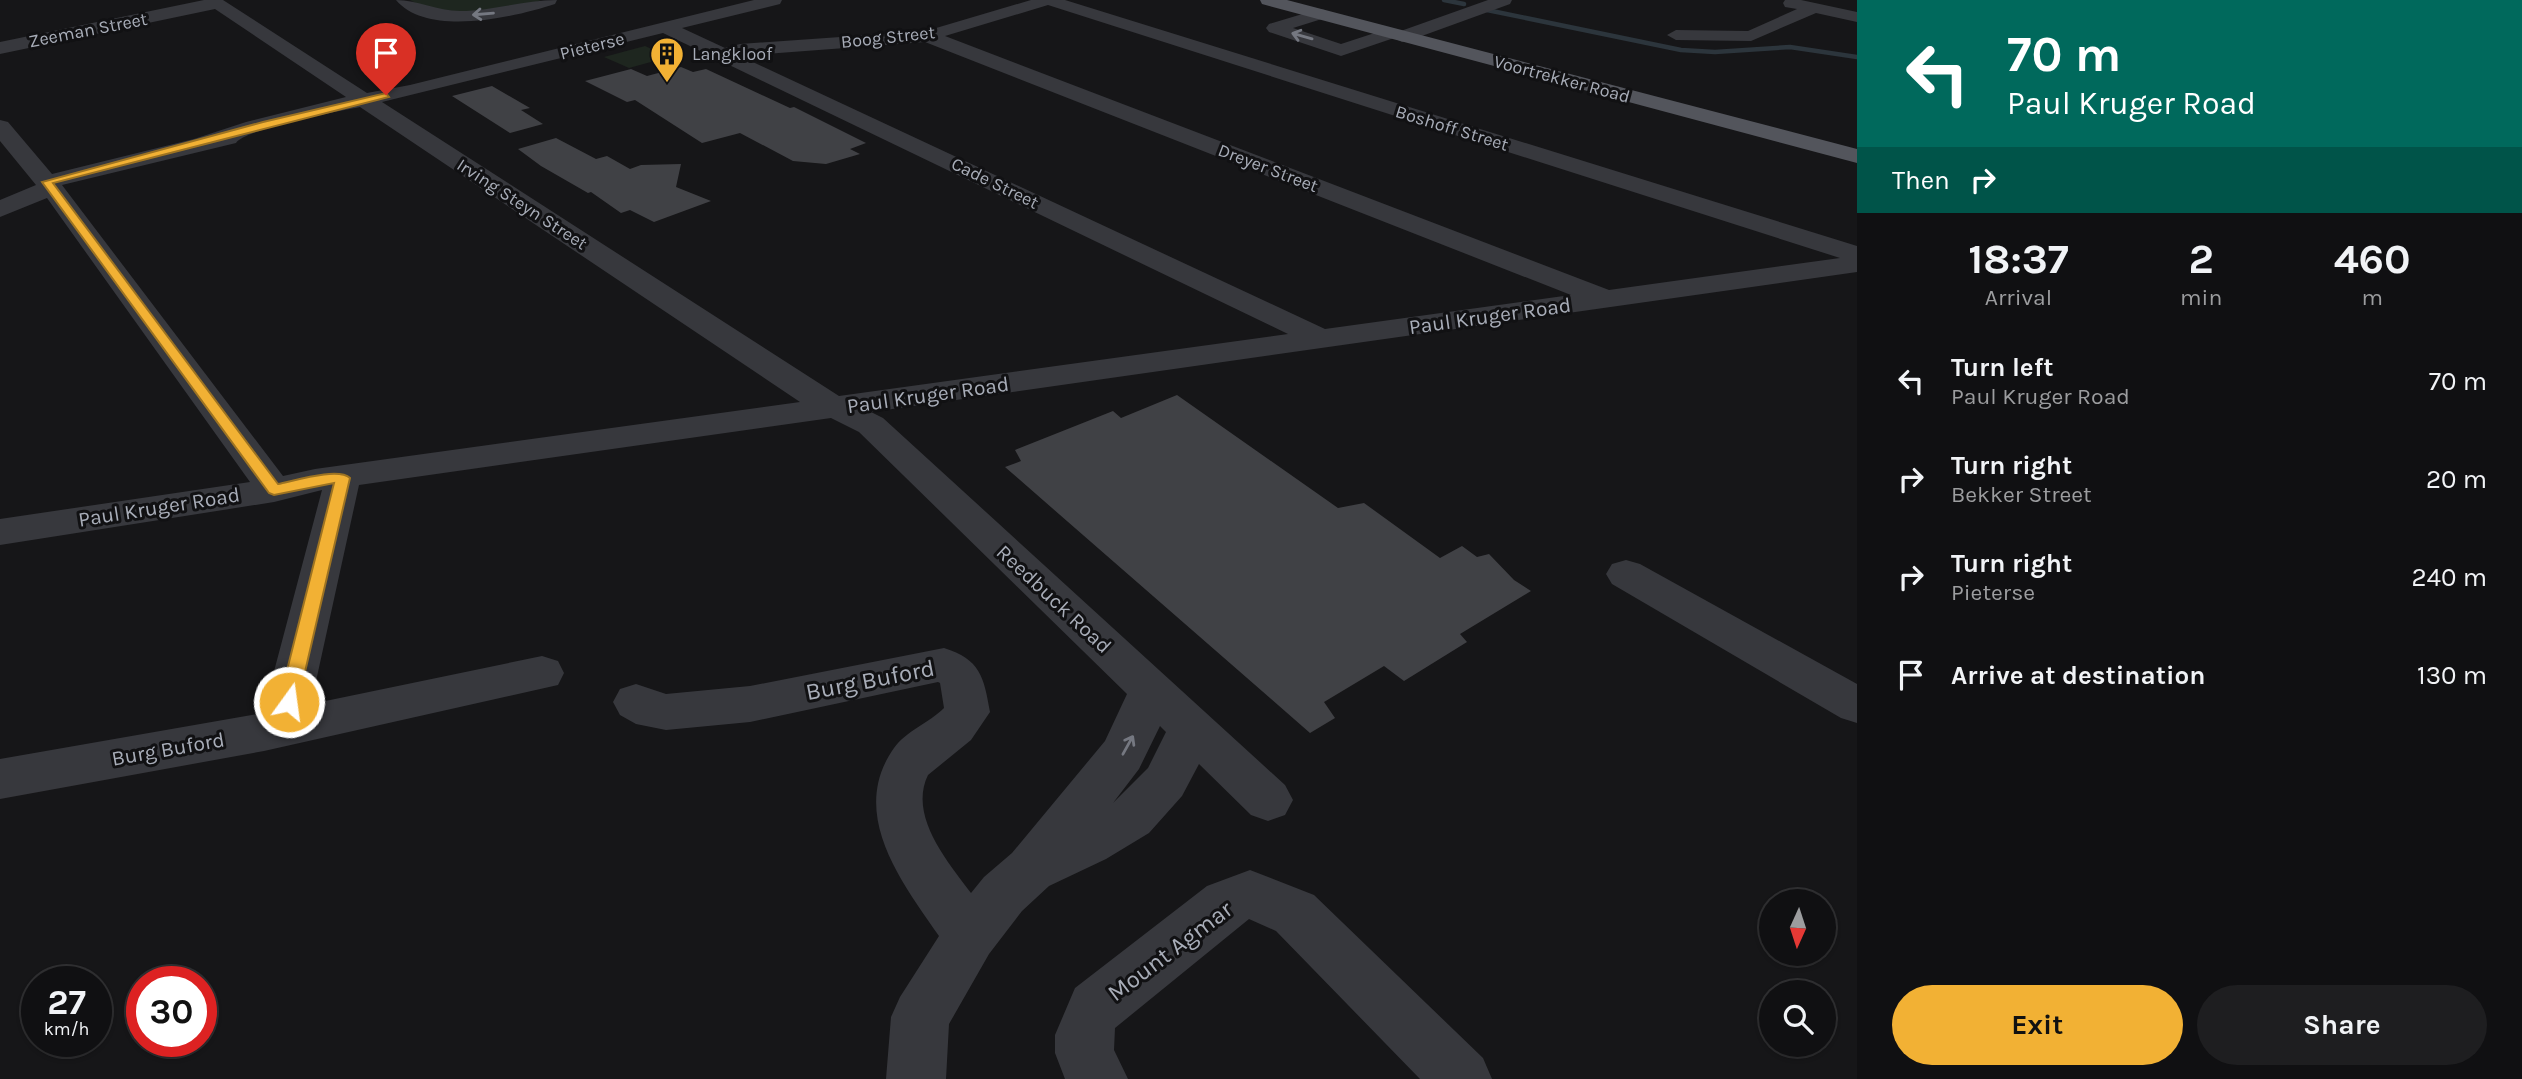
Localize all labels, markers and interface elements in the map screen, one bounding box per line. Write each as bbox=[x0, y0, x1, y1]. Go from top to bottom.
street label: Zeeman Street bbox=[27, 8, 149, 52]
one-way arrow bbox=[472, 8, 494, 21]
street label: Boog Street bbox=[840, 21, 936, 53]
pin bbox=[356, 23, 416, 95]
text: 70 m bbox=[2007, 26, 2121, 83]
street label: Pieterse bbox=[557, 27, 627, 65]
one-way arrow bbox=[1291, 28, 1313, 41]
icon: left bbox=[1892, 28, 1983, 119]
icon: arrive bbox=[367, 34, 405, 72]
building icon: Langkloof bbox=[648, 35, 686, 84]
place label: Langkloof bbox=[692, 43, 773, 65]
street label: Voortrekker Road bbox=[1492, 50, 1632, 108]
text: Paul Kruger Road bbox=[2007, 85, 2256, 122]
street label: Boshoff Street bbox=[1393, 100, 1511, 156]
street label: Dreyer Street bbox=[1215, 139, 1321, 197]
street label: Cade Street bbox=[948, 152, 1043, 214]
street label: Irving Steyn Street bbox=[453, 154, 592, 254]
icon: right bbox=[1964, 161, 2002, 199]
text: Then bbox=[1892, 165, 1950, 196]
text: 18:37 bbox=[1968, 234, 2069, 284]
text: 2 bbox=[2188, 234, 2214, 284]
text: 460 bbox=[2334, 234, 2411, 284]
text: Arrival bbox=[1985, 284, 2052, 311]
text: min bbox=[2180, 284, 2222, 311]
text: m bbox=[2361, 284, 2383, 311]
street label: Paul Kruger Road bbox=[1407, 293, 1573, 339]
text: Turn left bbox=[1951, 352, 2053, 383]
icon: left bbox=[1892, 362, 1930, 400]
text: 70 m bbox=[2429, 366, 2487, 397]
street label: Paul Kruger Road bbox=[845, 372, 1011, 418]
text: Paul Kruger Road bbox=[1951, 383, 2130, 410]
text: Turn right bbox=[1951, 450, 2072, 481]
icon: right bbox=[1892, 460, 1930, 498]
text: 20 m bbox=[2426, 464, 2487, 495]
text: Bekker Street bbox=[1951, 481, 2092, 508]
street label: Paul Kruger Road bbox=[76, 482, 242, 532]
street label: Reedbuck Road bbox=[992, 540, 1116, 658]
text: Turn right bbox=[1951, 548, 2072, 579]
icon: right bbox=[1892, 558, 1930, 596]
text: 240 m bbox=[2411, 562, 2487, 593]
text: Pieterse bbox=[1951, 579, 2035, 606]
street label: Burg Buford bbox=[803, 654, 937, 706]
icon: arrive bbox=[1892, 656, 1930, 694]
text: Arrive at destination bbox=[1951, 660, 2205, 691]
text: 130 m bbox=[2417, 660, 2487, 691]
position arrow bbox=[252, 665, 326, 739]
street label: Burg Buford bbox=[110, 727, 226, 771]
one-way arrow bbox=[1122, 735, 1135, 756]
north arrow bbox=[1759, 889, 1836, 966]
map controls bbox=[1759, 889, 1836, 1057]
street label: Mount Agmar bbox=[1102, 895, 1238, 1007]
speed limit sign: 30 bbox=[126, 966, 217, 1057]
button: search bbox=[1759, 980, 1836, 1057]
text: 27 bbox=[47, 982, 86, 1023]
button: Exit bbox=[1892, 985, 2183, 1065]
button: Share bbox=[2197, 985, 2487, 1065]
text: km/h bbox=[44, 1018, 89, 1040]

